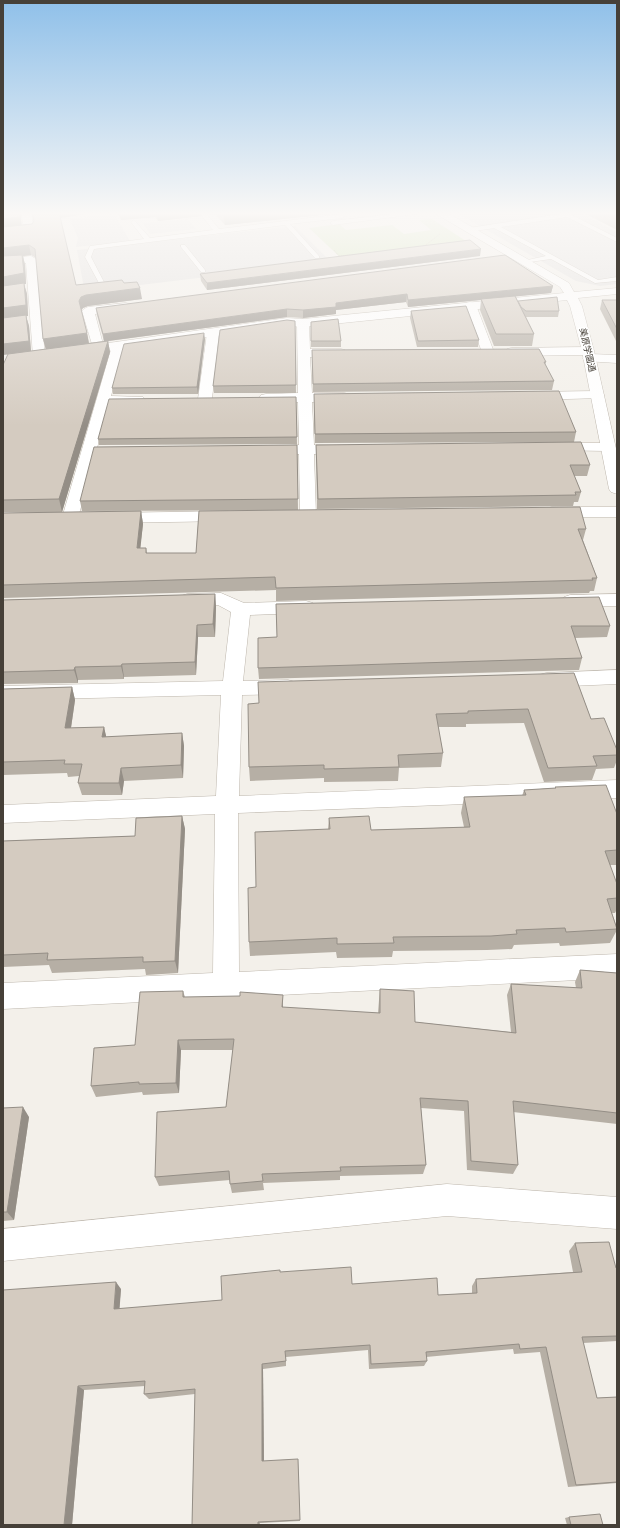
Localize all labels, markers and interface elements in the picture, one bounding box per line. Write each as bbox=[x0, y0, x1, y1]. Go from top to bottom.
street label: 美原学園通 bbox=[577, 327, 597, 373]

